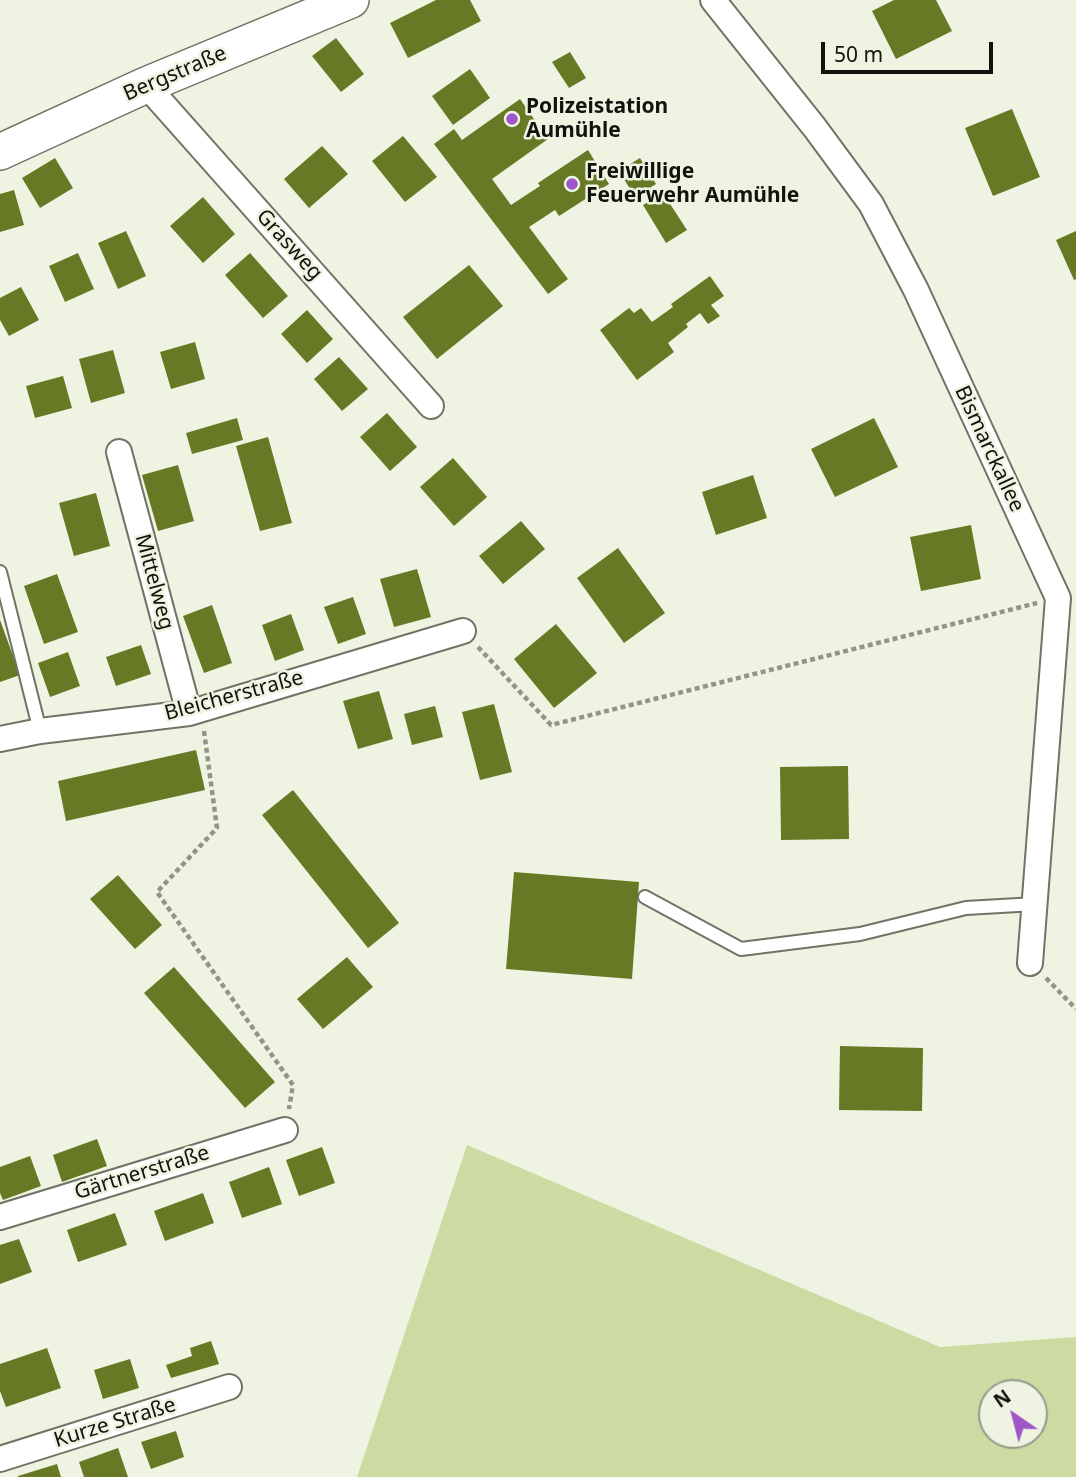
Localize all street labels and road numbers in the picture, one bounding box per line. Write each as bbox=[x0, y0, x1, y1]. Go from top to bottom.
street label: Bergstraße bbox=[120, 41, 230, 107]
street label: Grasweg bbox=[251, 204, 327, 286]
street label: Bismarckallee bbox=[949, 382, 1029, 516]
street label: Mittelweg bbox=[129, 531, 179, 633]
street label: Bleicherstraße bbox=[162, 665, 306, 727]
street label: Gärtnerstraße bbox=[72, 1141, 212, 1205]
street label: Kurze Straße bbox=[51, 1393, 179, 1453]

